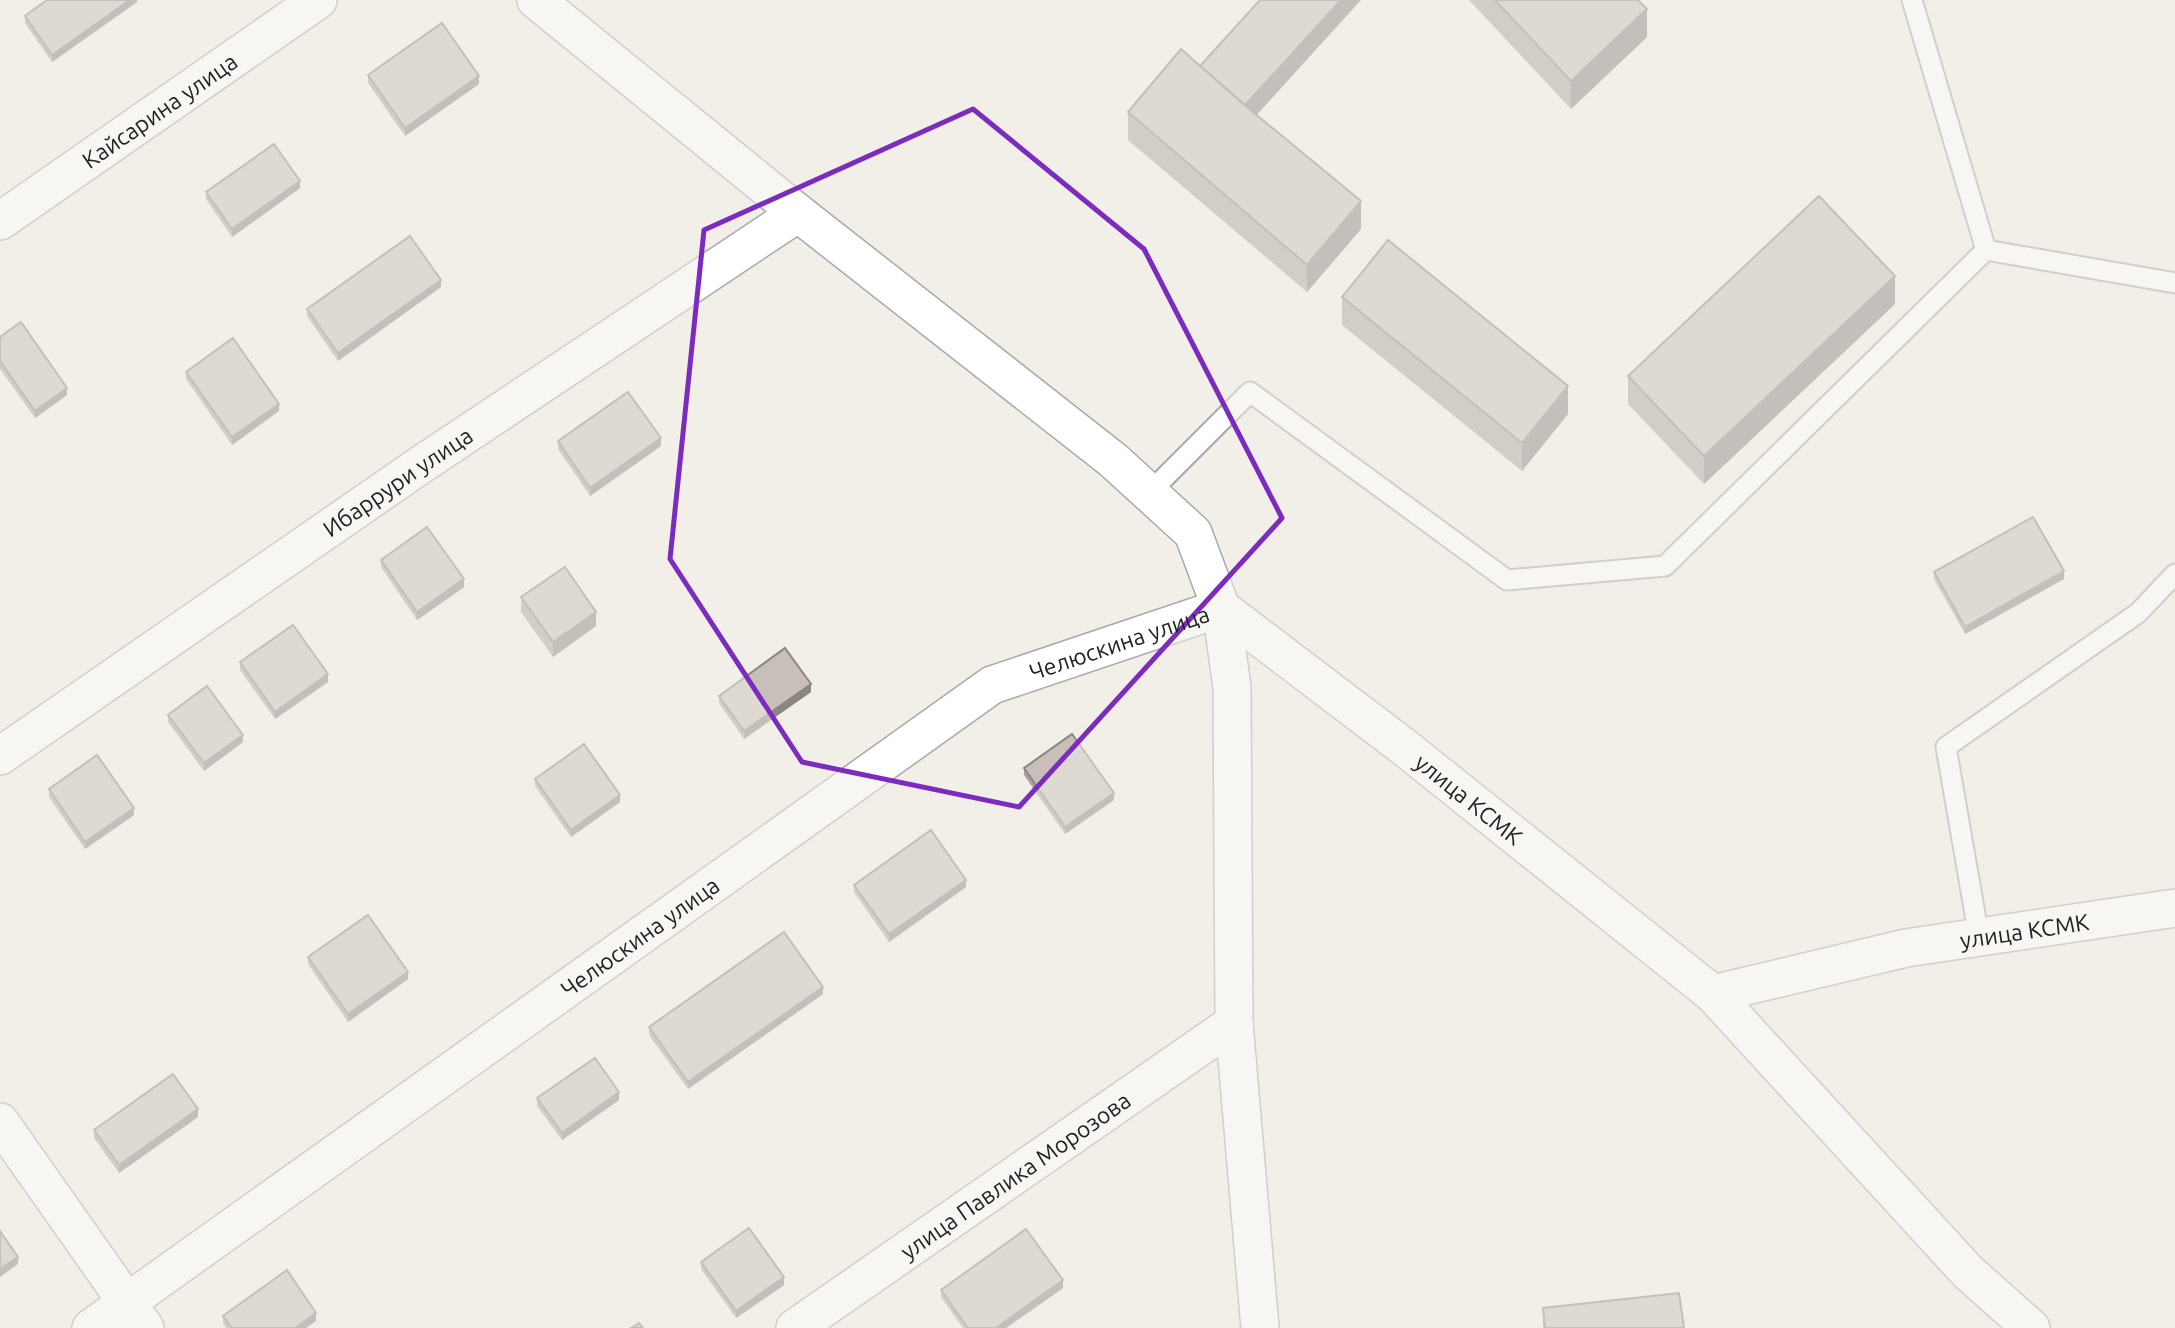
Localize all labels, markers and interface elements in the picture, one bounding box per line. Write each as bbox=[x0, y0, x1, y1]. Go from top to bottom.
street label: Кайсарина улица bbox=[77, 48, 241, 173]
street label: Ибаррури улица bbox=[318, 422, 477, 541]
street label: Челюскина улица bbox=[1026, 600, 1212, 684]
street label: улица КСМК bbox=[1410, 749, 1528, 849]
street label: Челюскина улица bbox=[556, 872, 724, 1001]
street label: улица КСМК bbox=[1958, 908, 2090, 952]
street label: улица Павлика Морозова bbox=[895, 1087, 1135, 1264]

